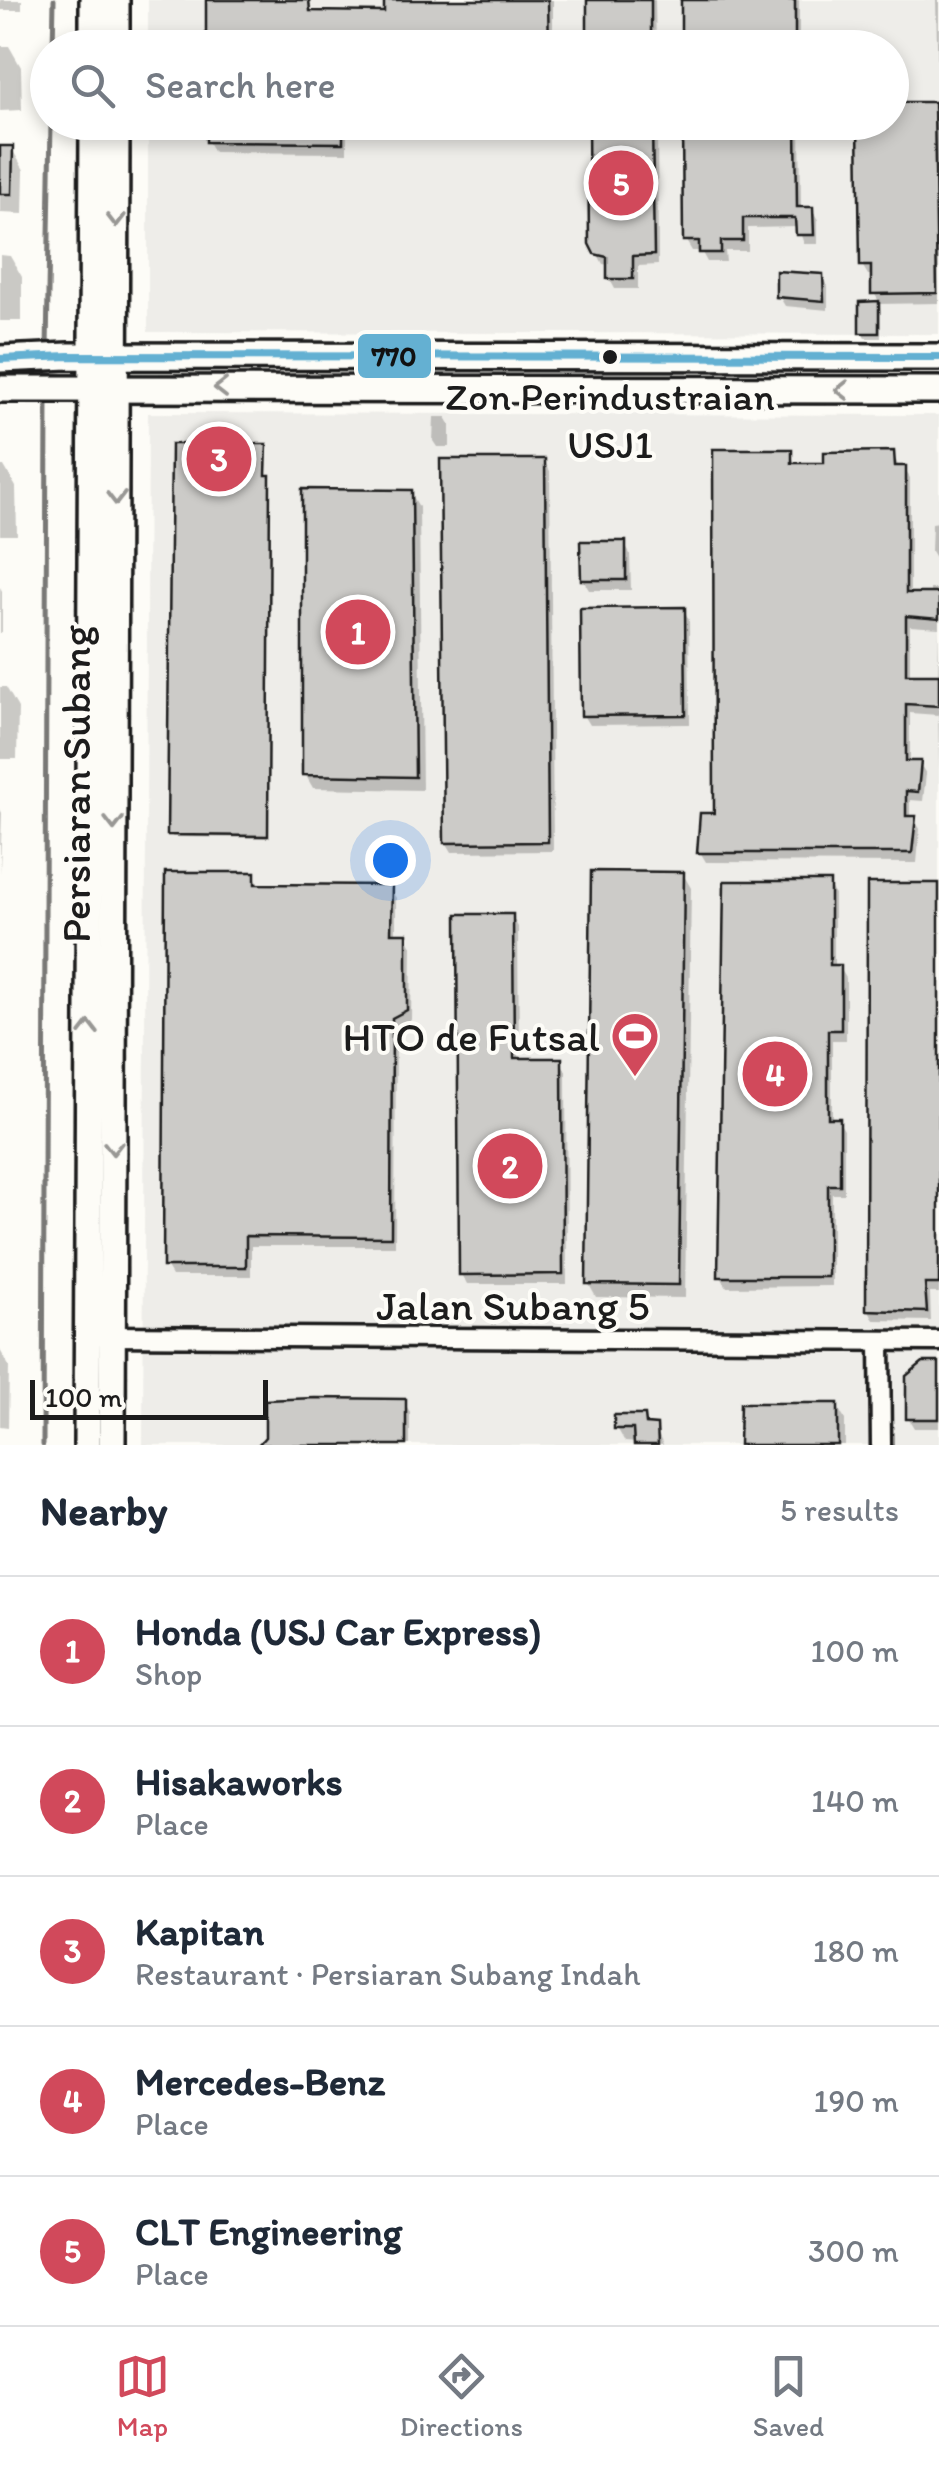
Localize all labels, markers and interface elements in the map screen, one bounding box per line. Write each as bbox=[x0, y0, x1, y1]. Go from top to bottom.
search box bbox=[30, 30, 909, 140]
icon: search bbox=[65, 58, 120, 113]
text: Search here bbox=[145, 62, 336, 108]
pin: 5 bbox=[588, 146, 654, 220]
one-way arrow bbox=[105, 212, 127, 228]
line badge: 770 bbox=[356, 332, 433, 380]
text: 770 bbox=[370, 339, 417, 373]
marker: Zon Perindustraian USJ1 bbox=[600, 347, 620, 367]
place label: Zon Perindustraian USJ1 bbox=[445, 372, 775, 468]
one-way arrow bbox=[213, 377, 228, 399]
one-way arrow bbox=[833, 379, 848, 401]
pin: 3 bbox=[186, 422, 252, 496]
one-way arrow bbox=[105, 492, 127, 507]
pin: 1 bbox=[326, 594, 390, 670]
street label: Persiaran Subang bbox=[50, 625, 101, 943]
one-way arrow bbox=[103, 816, 125, 832]
your location bbox=[365, 835, 416, 886]
sports icon: HTO de Futsal bbox=[609, 1010, 661, 1078]
place label: HTO de Futsal bbox=[342, 1011, 600, 1062]
one-way arrow bbox=[78, 1020, 100, 1036]
pin: 4 bbox=[742, 1036, 808, 1112]
pin: 2 bbox=[478, 1128, 542, 1204]
one-way arrow bbox=[102, 1142, 124, 1157]
street label: Jalan Subang 5 bbox=[376, 1280, 650, 1331]
scale bar bbox=[30, 1375, 268, 1420]
text: 100 m bbox=[45, 1380, 122, 1414]
text: Nearby bbox=[40, 1485, 167, 1536]
text: 5 results bbox=[780, 1491, 899, 1529]
text: Honda (USJ Car Express) bbox=[135, 1609, 541, 1655]
text: 1 bbox=[65, 1632, 80, 1670]
text: 100 m bbox=[811, 1632, 899, 1670]
text: Shop bbox=[135, 1655, 202, 1693]
text: Hisakaworks bbox=[135, 1759, 343, 1805]
text: 2 bbox=[64, 1782, 81, 1820]
text: 140 m bbox=[811, 1782, 899, 1820]
text: Place bbox=[135, 1805, 209, 1843]
text: Kapitan bbox=[135, 1909, 264, 1955]
text: 3 bbox=[64, 1932, 81, 1970]
text: 180 m bbox=[813, 1932, 899, 1970]
text: Restaurant · Persiaran Subang Indah bbox=[135, 1955, 640, 1993]
text: Mercedes-Benz bbox=[135, 2059, 385, 2105]
text: 4 bbox=[63, 2082, 82, 2120]
text: 190 m bbox=[814, 2082, 899, 2120]
text: Place bbox=[135, 2105, 209, 2143]
text: CLT Engineering bbox=[135, 2209, 402, 2255]
text: 5 bbox=[64, 2232, 81, 2270]
text: 300 m bbox=[808, 2232, 899, 2270]
text: Place bbox=[135, 2255, 209, 2293]
tab: Map bbox=[115, 2349, 170, 2443]
tab: Directions bbox=[400, 2349, 523, 2443]
tab: Saved bbox=[753, 2349, 824, 2443]

